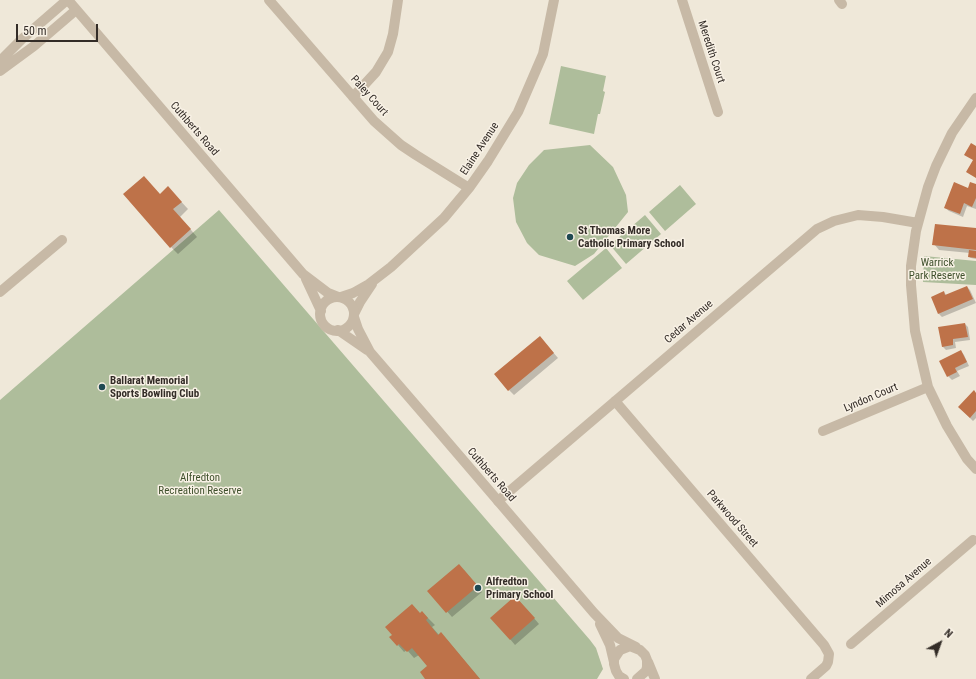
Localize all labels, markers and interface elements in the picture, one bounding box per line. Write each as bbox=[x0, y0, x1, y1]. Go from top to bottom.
scale bar bbox=[18, 16, 100, 42]
street label: Meredith Court bbox=[695, 19, 727, 85]
text: 50 m bbox=[23, 24, 47, 38]
street label: Paley Court bbox=[347, 73, 391, 119]
street label: Cuthberts Road bbox=[167, 99, 221, 159]
street label: Elaine Avenue bbox=[458, 120, 502, 178]
place label: St Thomas More Catholic Primary School bbox=[578, 224, 684, 250]
marker: St Thomas More Catholic Primary School bbox=[565, 232, 575, 242]
park label: Warrick Park Reserve bbox=[909, 256, 965, 282]
street label: Cedar Avenue bbox=[662, 297, 716, 347]
place label: Ballarat Memorial Sports Bowling Club bbox=[110, 374, 199, 400]
street label: Lyndon Court bbox=[842, 381, 900, 415]
marker: Ballarat Memorial Sports Bowling Club bbox=[97, 382, 107, 392]
street label: Cuthberts Road bbox=[464, 445, 518, 505]
park label: Alfredton Recreation Reserve bbox=[158, 471, 242, 497]
street label: Parkwood Street bbox=[704, 488, 760, 550]
street label: Mimosa Avenue bbox=[874, 555, 934, 611]
place label: Alfredton Primary School bbox=[486, 575, 553, 601]
marker: Alfredton Primary School bbox=[473, 583, 483, 593]
north arrow bbox=[920, 623, 960, 663]
text: N bbox=[941, 626, 955, 641]

